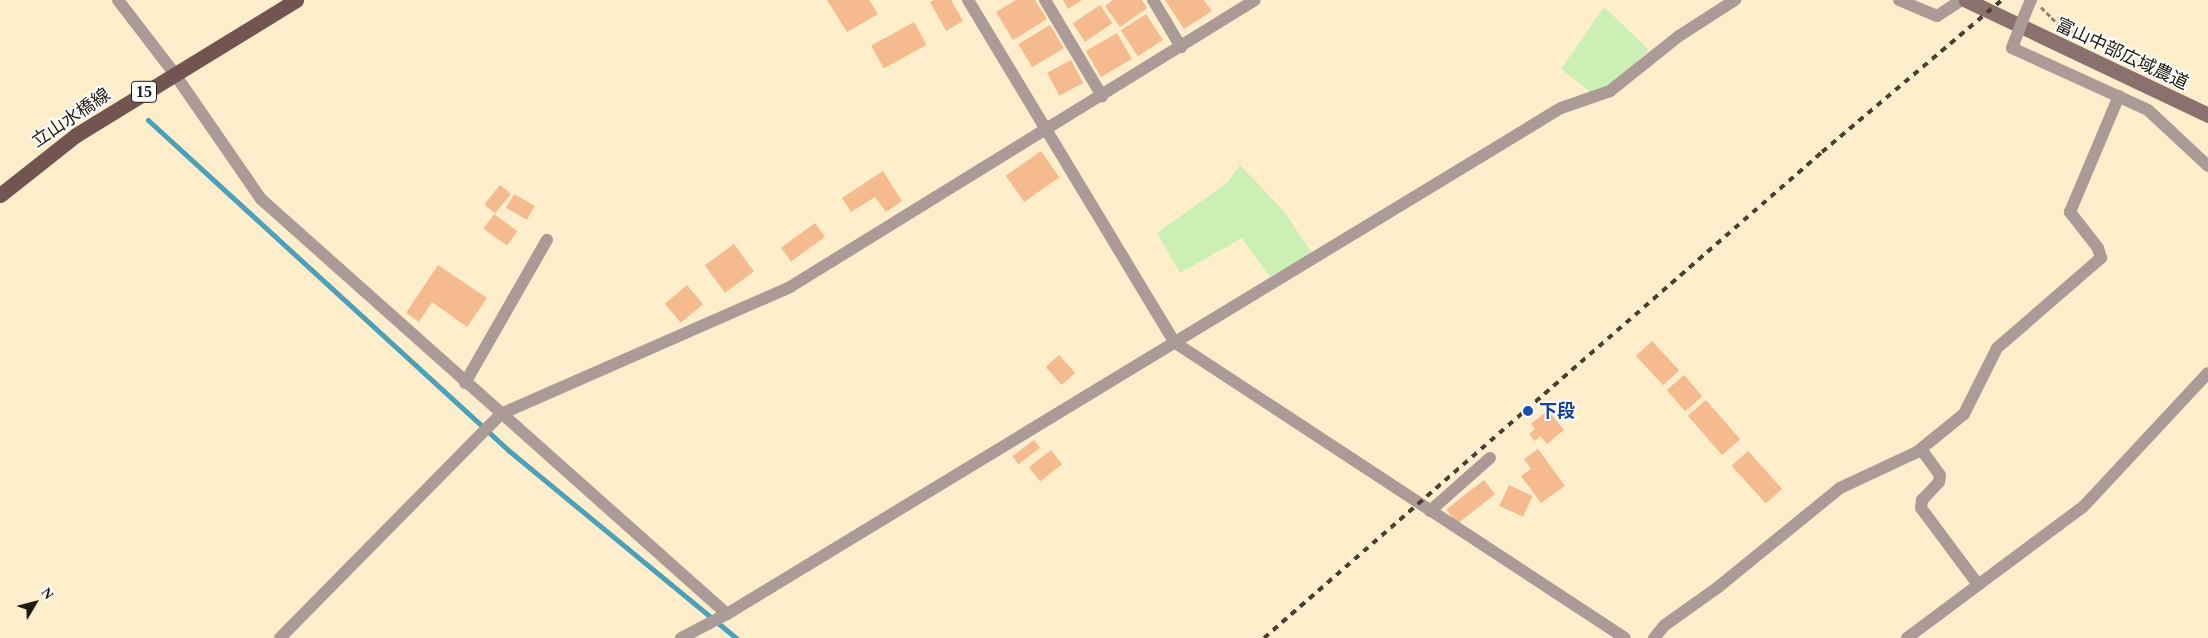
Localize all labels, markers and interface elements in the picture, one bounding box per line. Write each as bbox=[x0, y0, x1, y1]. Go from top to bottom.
street label: 富山中部広域農道 bbox=[2052, 14, 2192, 94]
road number: 15 bbox=[130, 78, 158, 105]
street label: 立山水橋線 bbox=[28, 84, 114, 152]
place label: 下段 bbox=[1539, 400, 1575, 422]
marker: 下段 bbox=[1521, 404, 1535, 418]
north arrow bbox=[10, 578, 60, 628]
text: N bbox=[38, 585, 56, 602]

